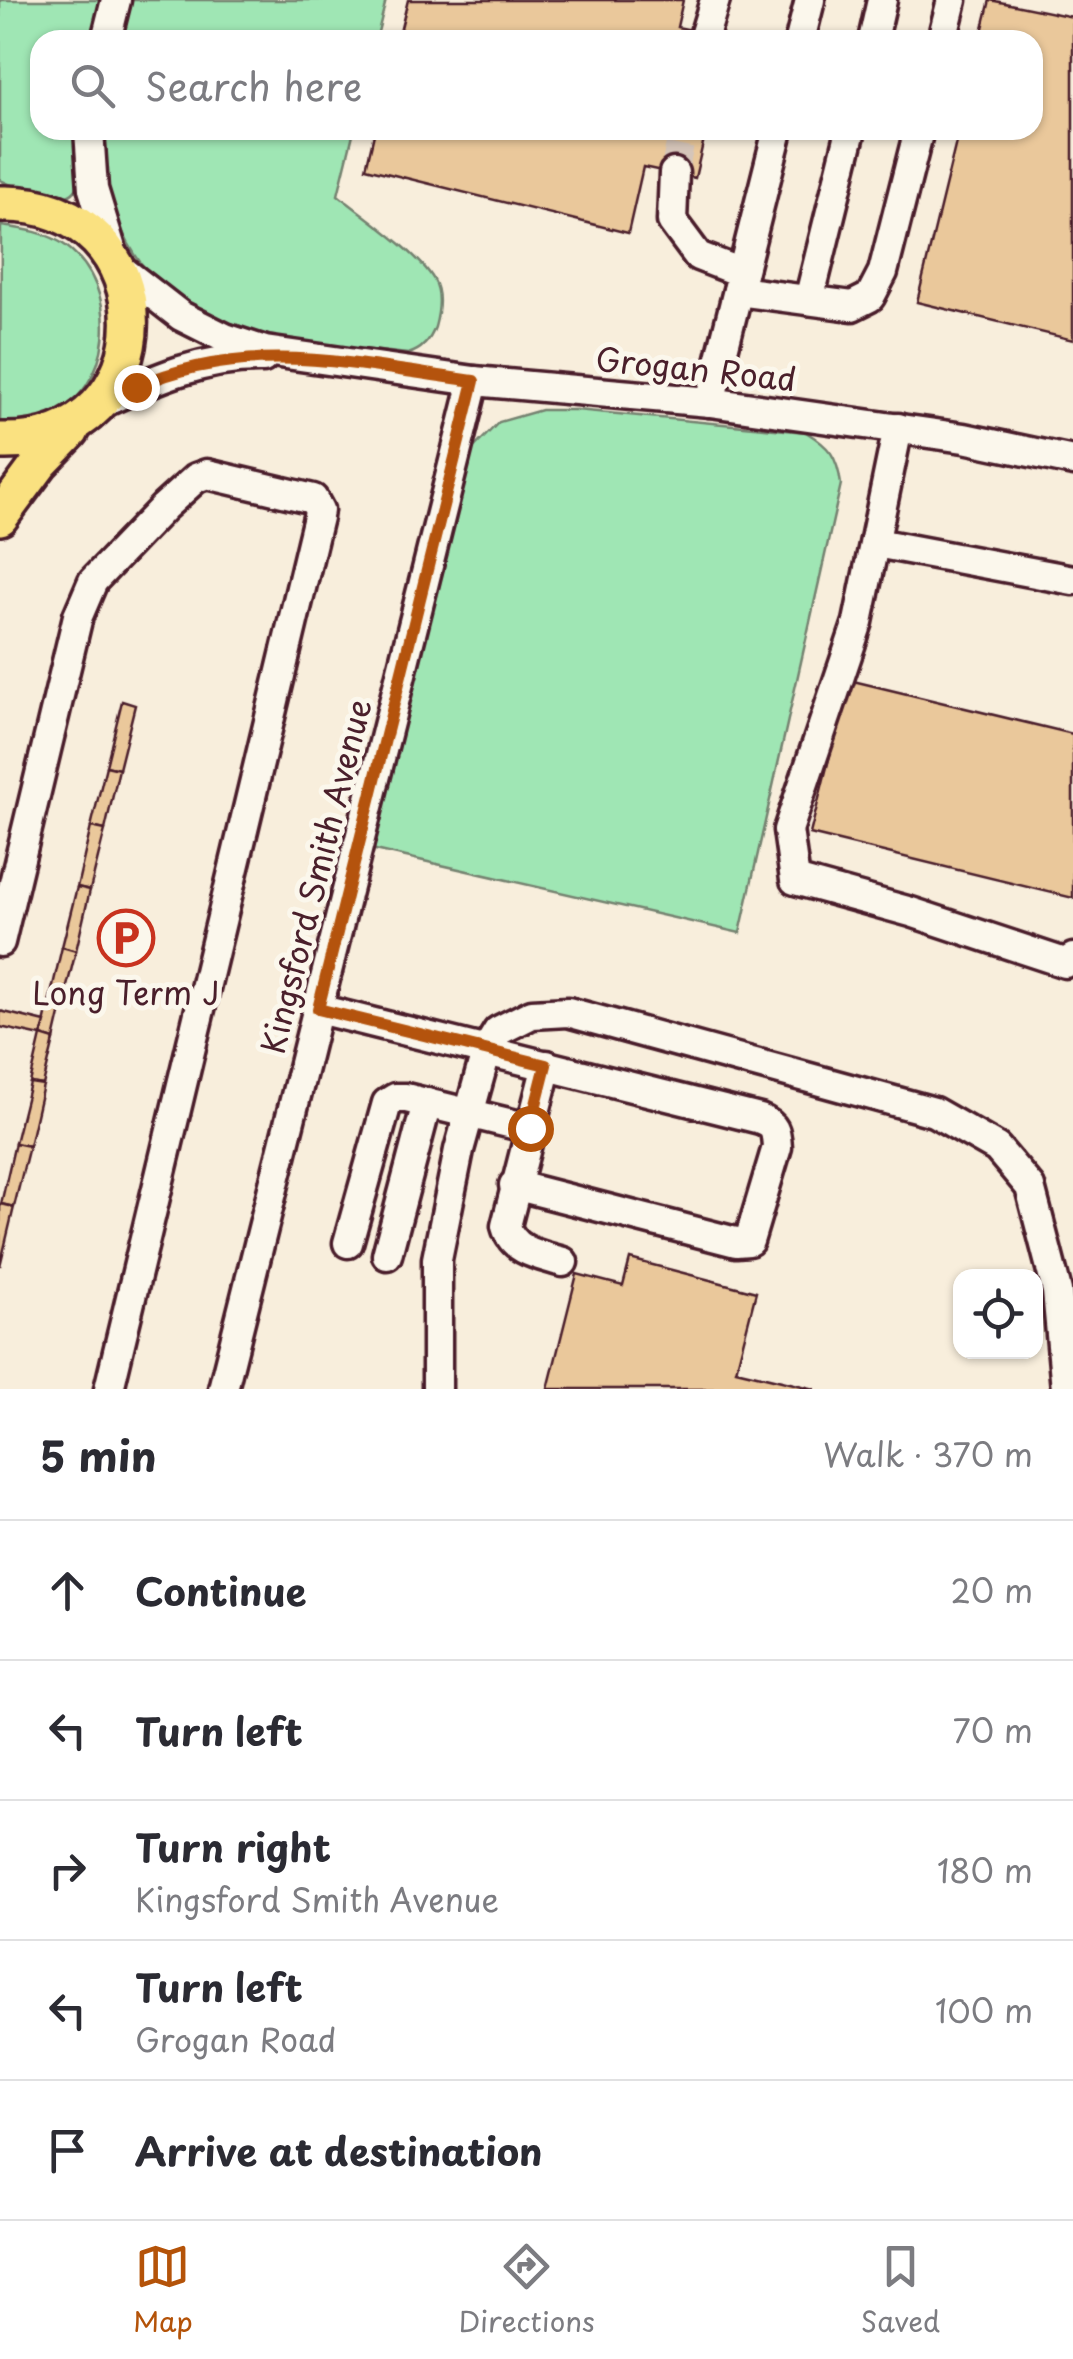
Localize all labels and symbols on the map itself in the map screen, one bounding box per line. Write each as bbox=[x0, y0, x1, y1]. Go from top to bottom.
street label: Grogan Road bbox=[593, 334, 799, 402]
route end bbox=[114, 365, 160, 411]
street label: Kingsford Smith Avenue bbox=[248, 694, 382, 1058]
parking icon: Long Term J bbox=[96, 908, 156, 968]
place label: Long Term J bbox=[32, 968, 220, 1016]
route start bbox=[508, 1106, 554, 1152]

